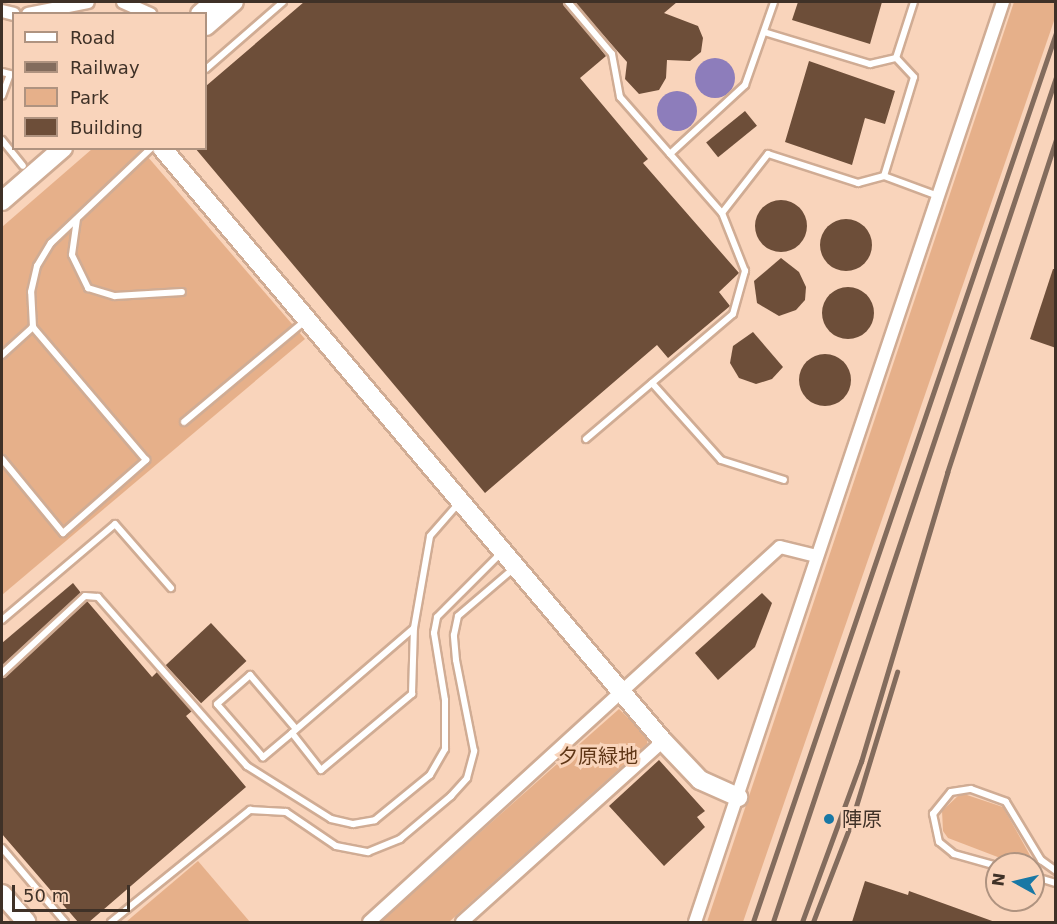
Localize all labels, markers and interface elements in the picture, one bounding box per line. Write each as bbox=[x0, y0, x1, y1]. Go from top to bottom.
legend bbox=[12, 12, 207, 150]
text: Road bbox=[70, 27, 115, 48]
text: Railway bbox=[70, 57, 140, 78]
text: Park bbox=[70, 87, 109, 108]
text: Building bbox=[70, 117, 143, 138]
park label: 夕原緑地 bbox=[558, 744, 638, 768]
place label: 陣原 bbox=[842, 807, 882, 831]
marker: 陣原 bbox=[820, 810, 838, 828]
north arrow bbox=[985, 852, 1045, 912]
text: N bbox=[988, 872, 1009, 888]
scale bar bbox=[15, 873, 134, 911]
text: 50 m bbox=[23, 885, 69, 906]

